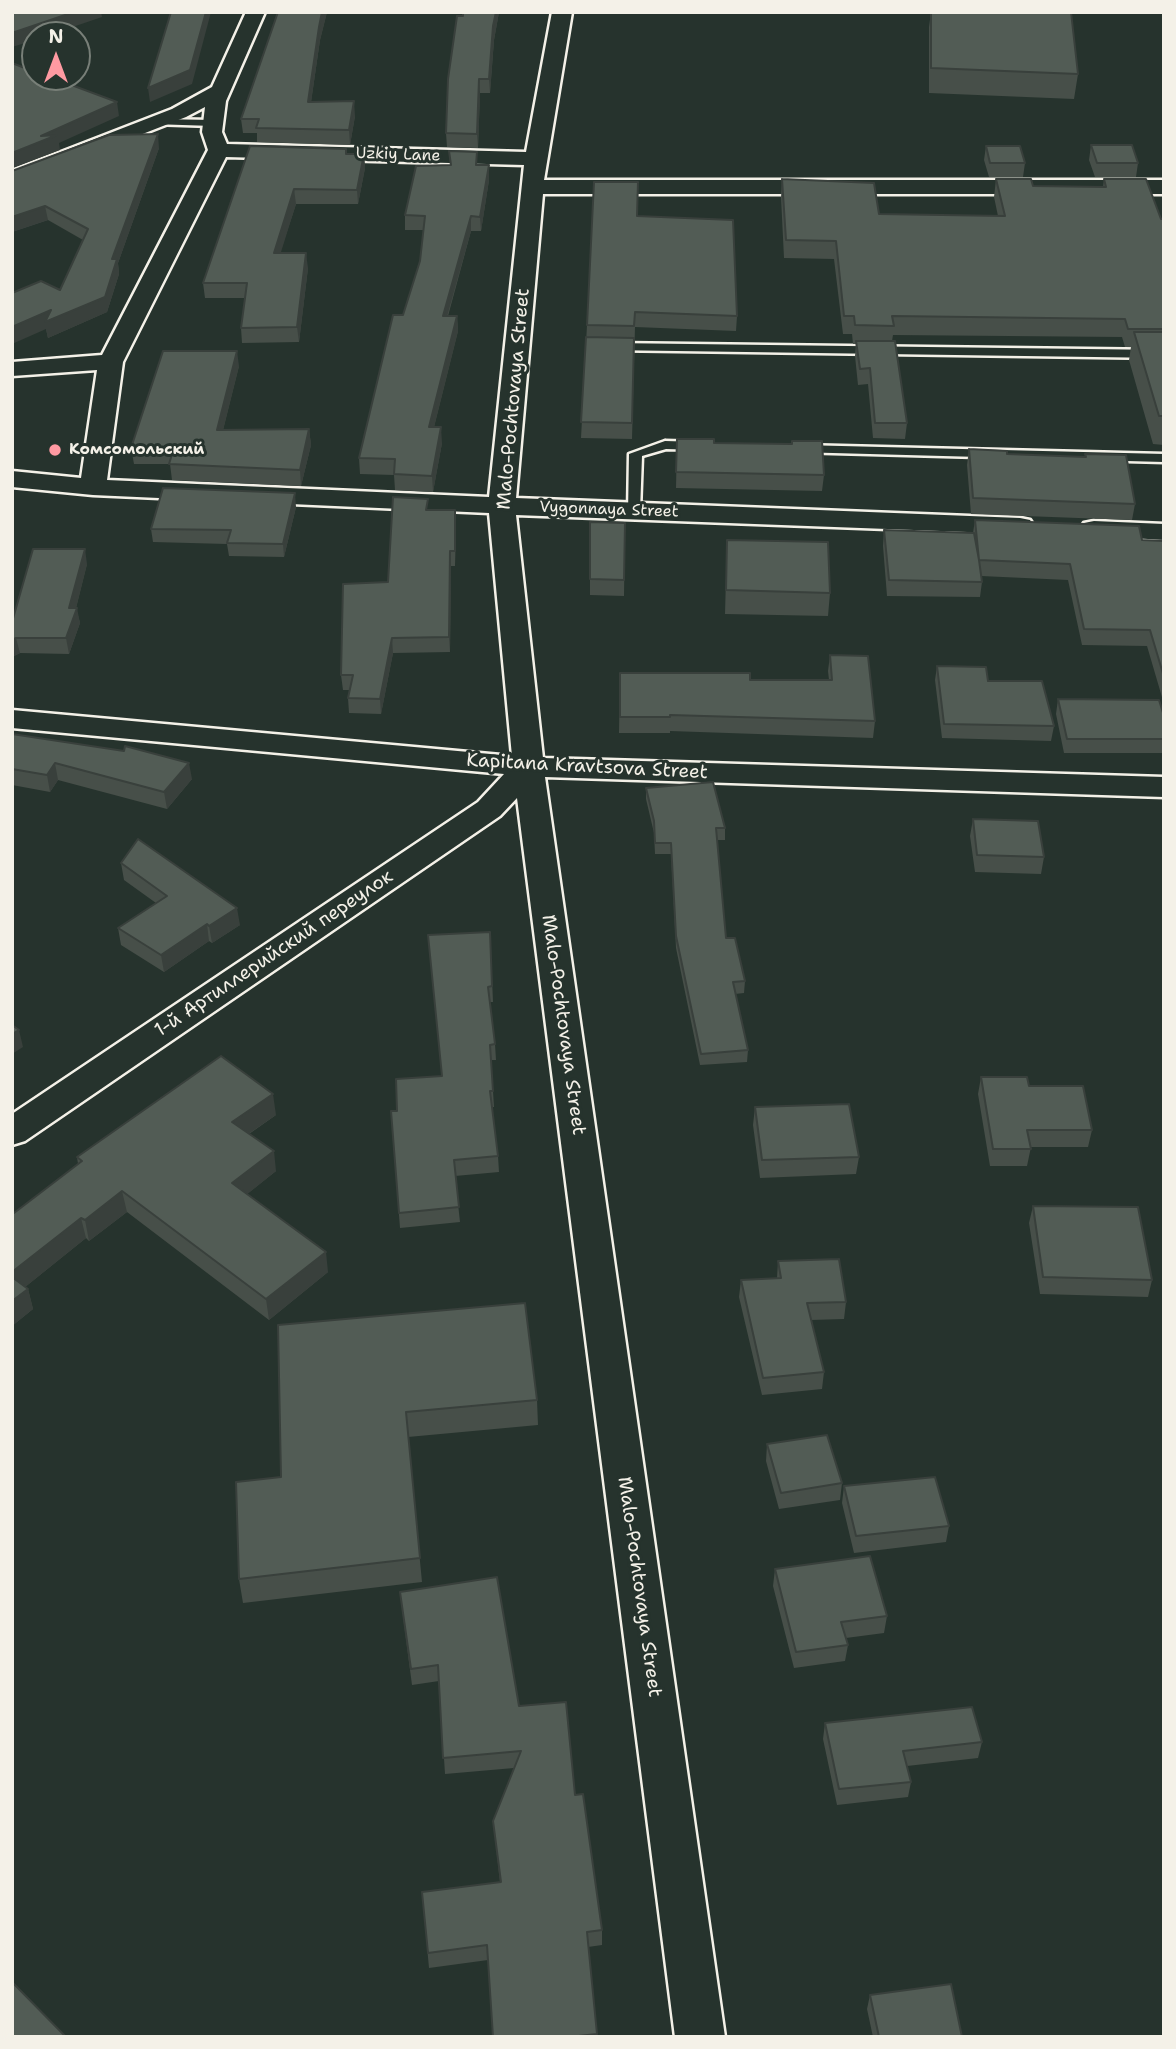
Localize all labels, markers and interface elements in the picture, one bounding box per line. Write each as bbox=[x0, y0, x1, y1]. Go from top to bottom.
north arrow bbox=[21, 21, 91, 91]
text: N bbox=[48, 24, 64, 49]
street label: Uzkiy Lane bbox=[355, 144, 441, 166]
street label: Malo-Pochtovaya Street bbox=[493, 287, 535, 511]
place label: Комсомольский bbox=[69, 440, 204, 460]
marker: Комсомольский bbox=[47, 442, 63, 458]
street label: Vygonnaya Street bbox=[539, 498, 679, 522]
street label: Kapitana Kravtsova Street bbox=[466, 749, 708, 785]
street label: 1-й Артиллерийский переулок bbox=[151, 866, 397, 1042]
street label: Malo-Pochtovaya Street bbox=[536, 913, 590, 1137]
street label: Malo-Pochtovaya Street bbox=[612, 1475, 666, 1699]

